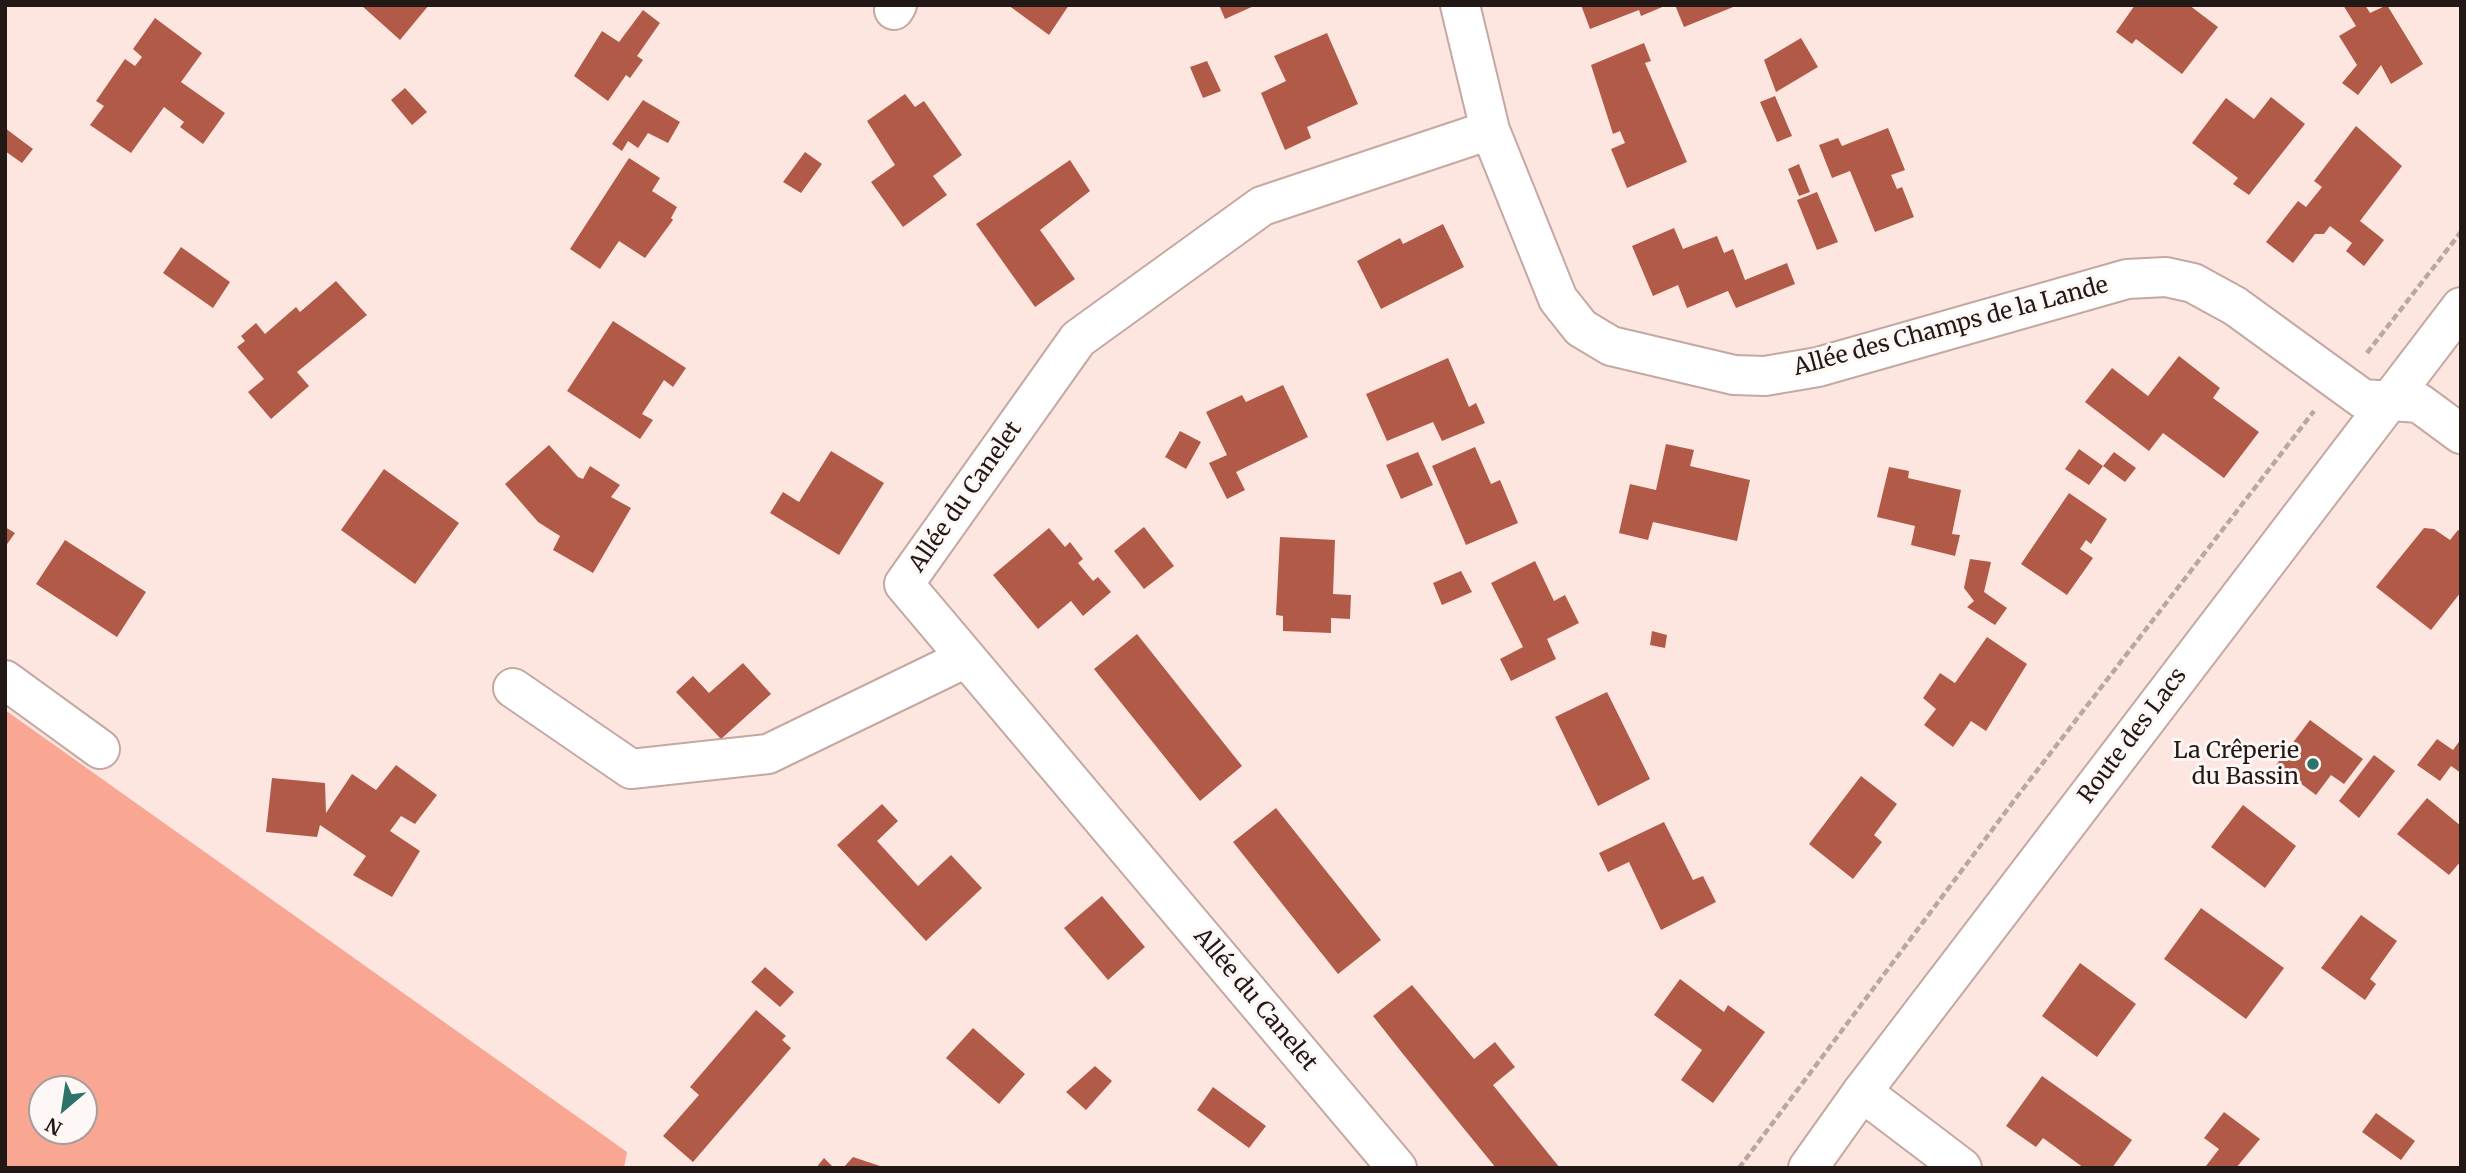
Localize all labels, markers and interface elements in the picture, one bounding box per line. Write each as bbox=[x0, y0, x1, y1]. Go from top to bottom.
street label: Allée des Champs de la Lande bbox=[1791, 272, 2111, 382]
street label: Allée du Canelet bbox=[904, 417, 1028, 577]
street label: Route des Lacs bbox=[2073, 663, 2193, 809]
place label: La Crêperie du Bassin bbox=[2173, 737, 2299, 791]
marker: La Crêperie du Bassin bbox=[2305, 756, 2321, 772]
street label: Allée du Canelet bbox=[1187, 923, 1323, 1077]
north arrow bbox=[28, 1075, 98, 1145]
text: N bbox=[41, 1112, 66, 1141]

